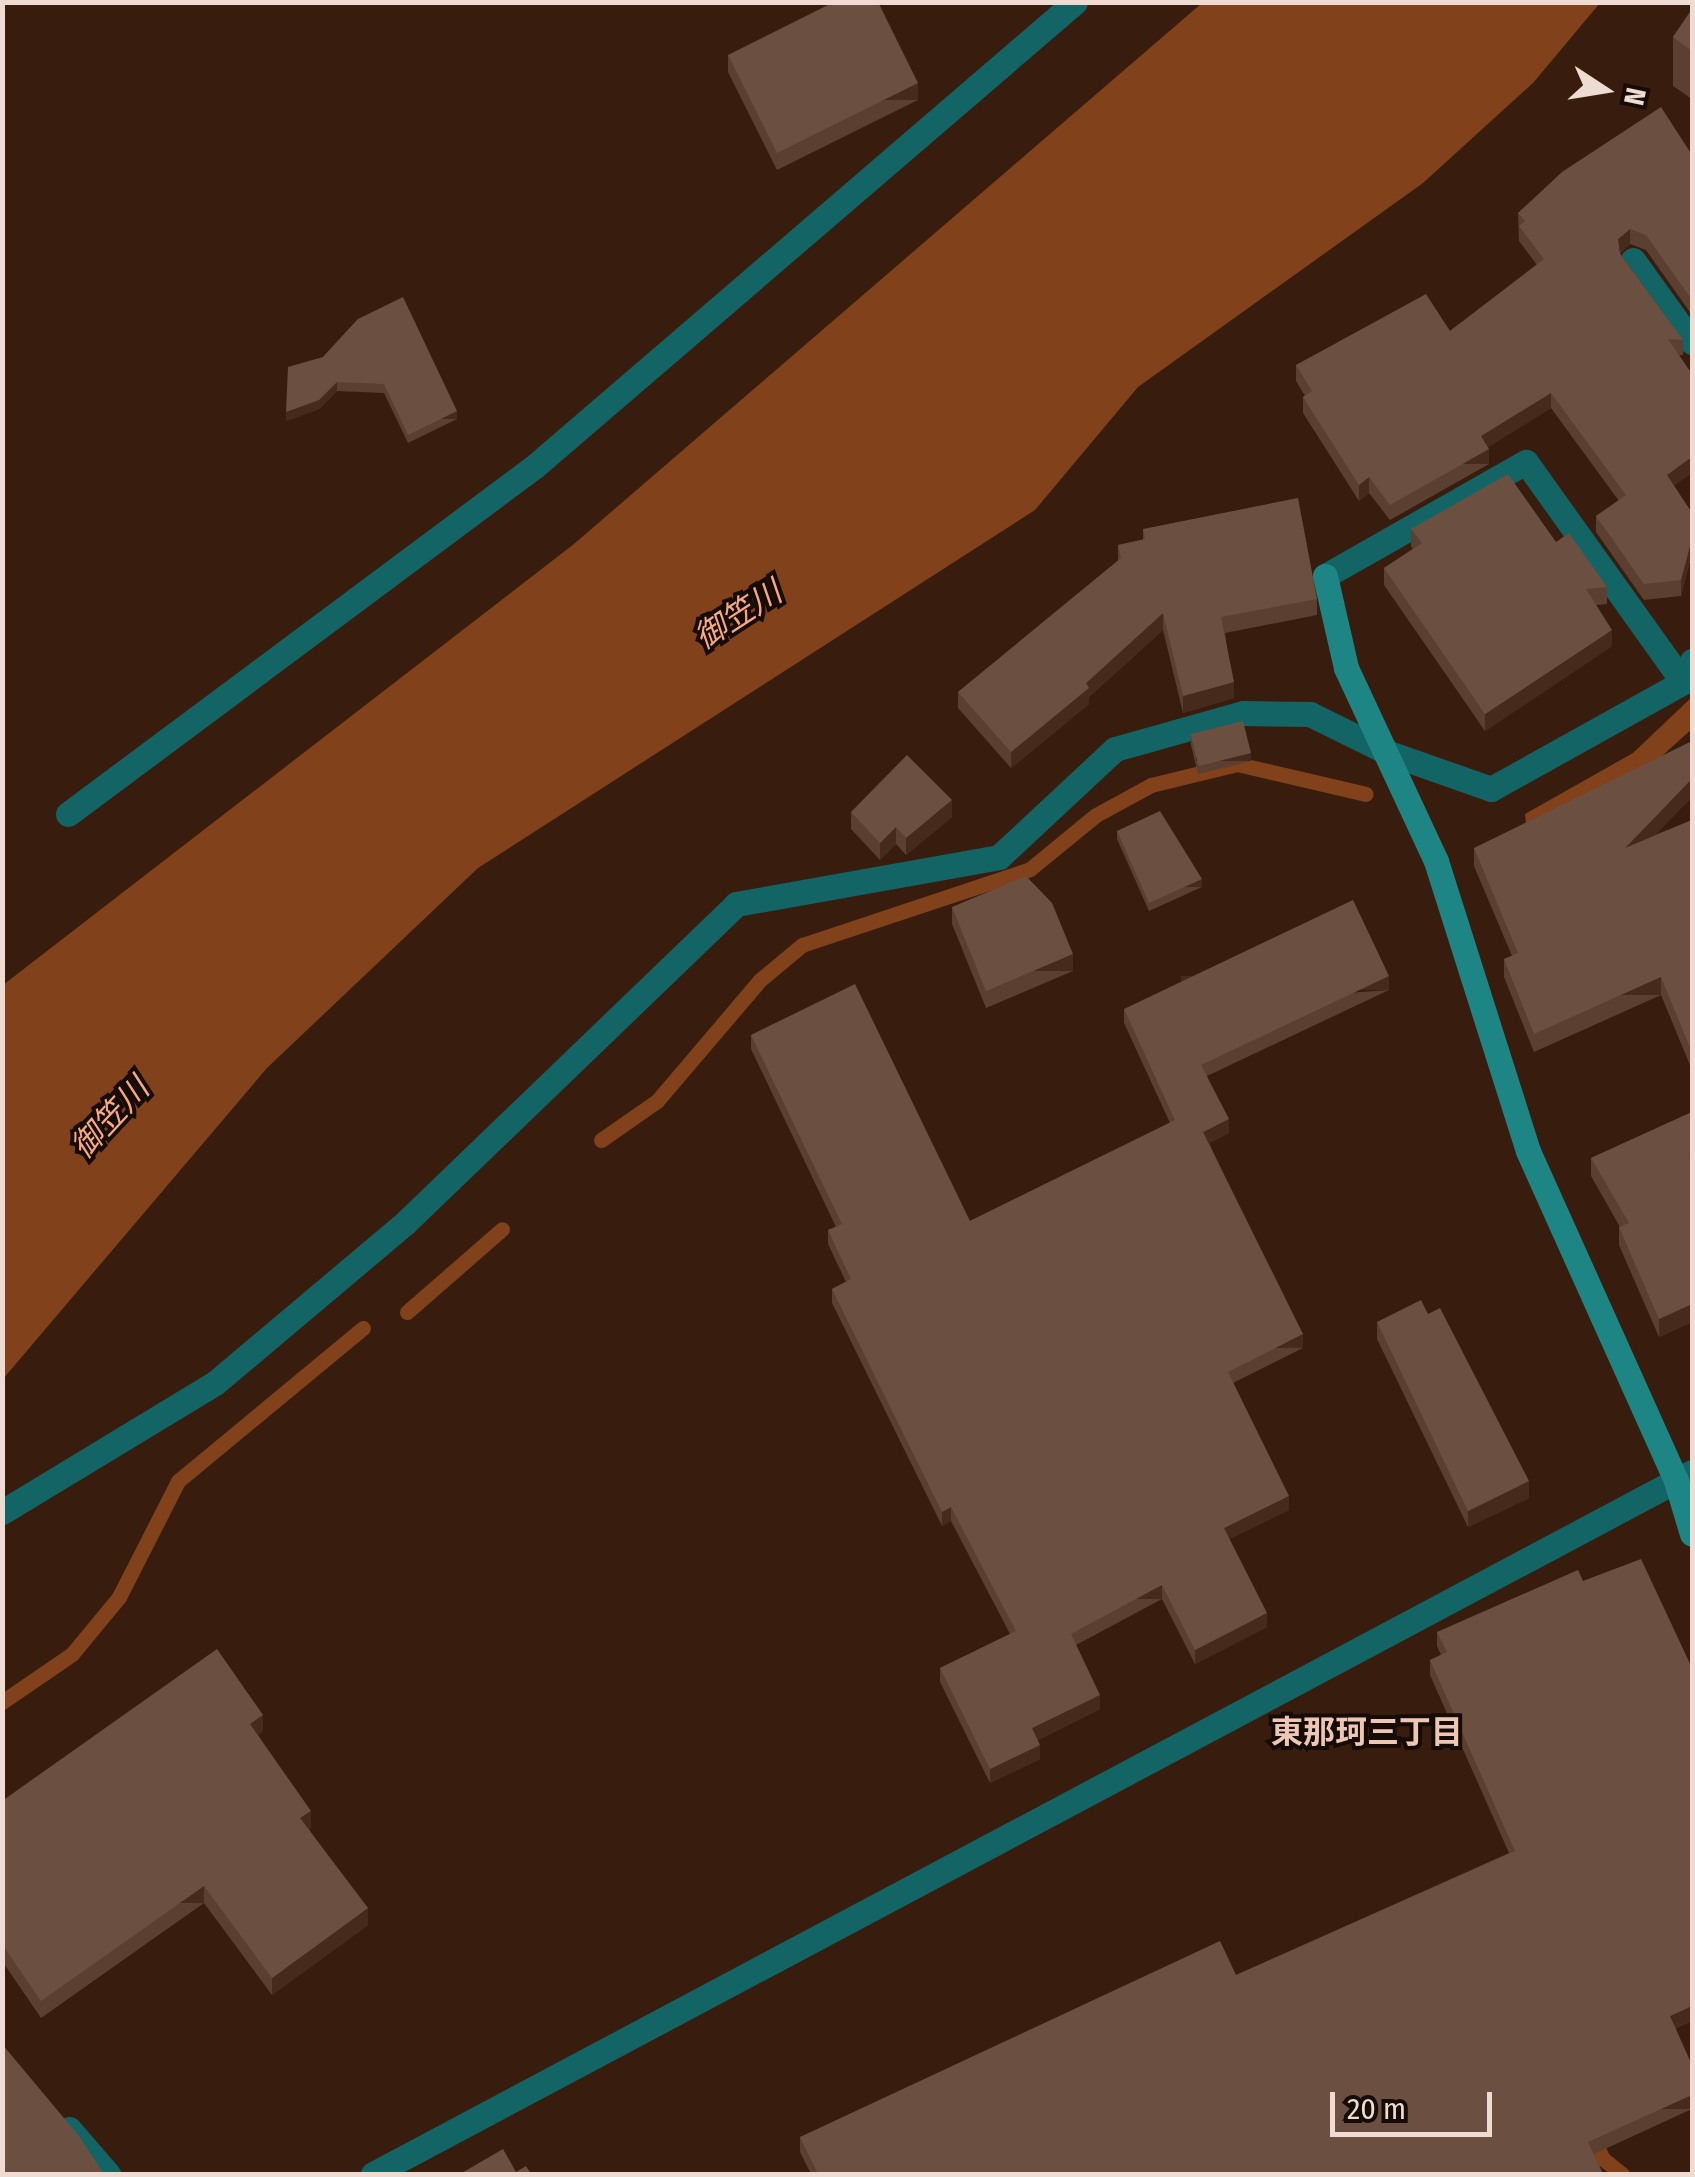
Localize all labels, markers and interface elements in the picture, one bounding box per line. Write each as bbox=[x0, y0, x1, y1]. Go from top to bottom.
north arrow bbox=[1555, 40, 1655, 140]
text: N bbox=[1617, 85, 1653, 108]
water label: 御笠川 bbox=[687, 573, 789, 657]
water label: 御笠川 bbox=[63, 1070, 157, 1166]
district label: 東那珂三丁目 bbox=[1271, 1713, 1463, 1751]
scale bar bbox=[1335, 2072, 1498, 2134]
text: 20 m bbox=[1347, 2091, 1406, 2127]

